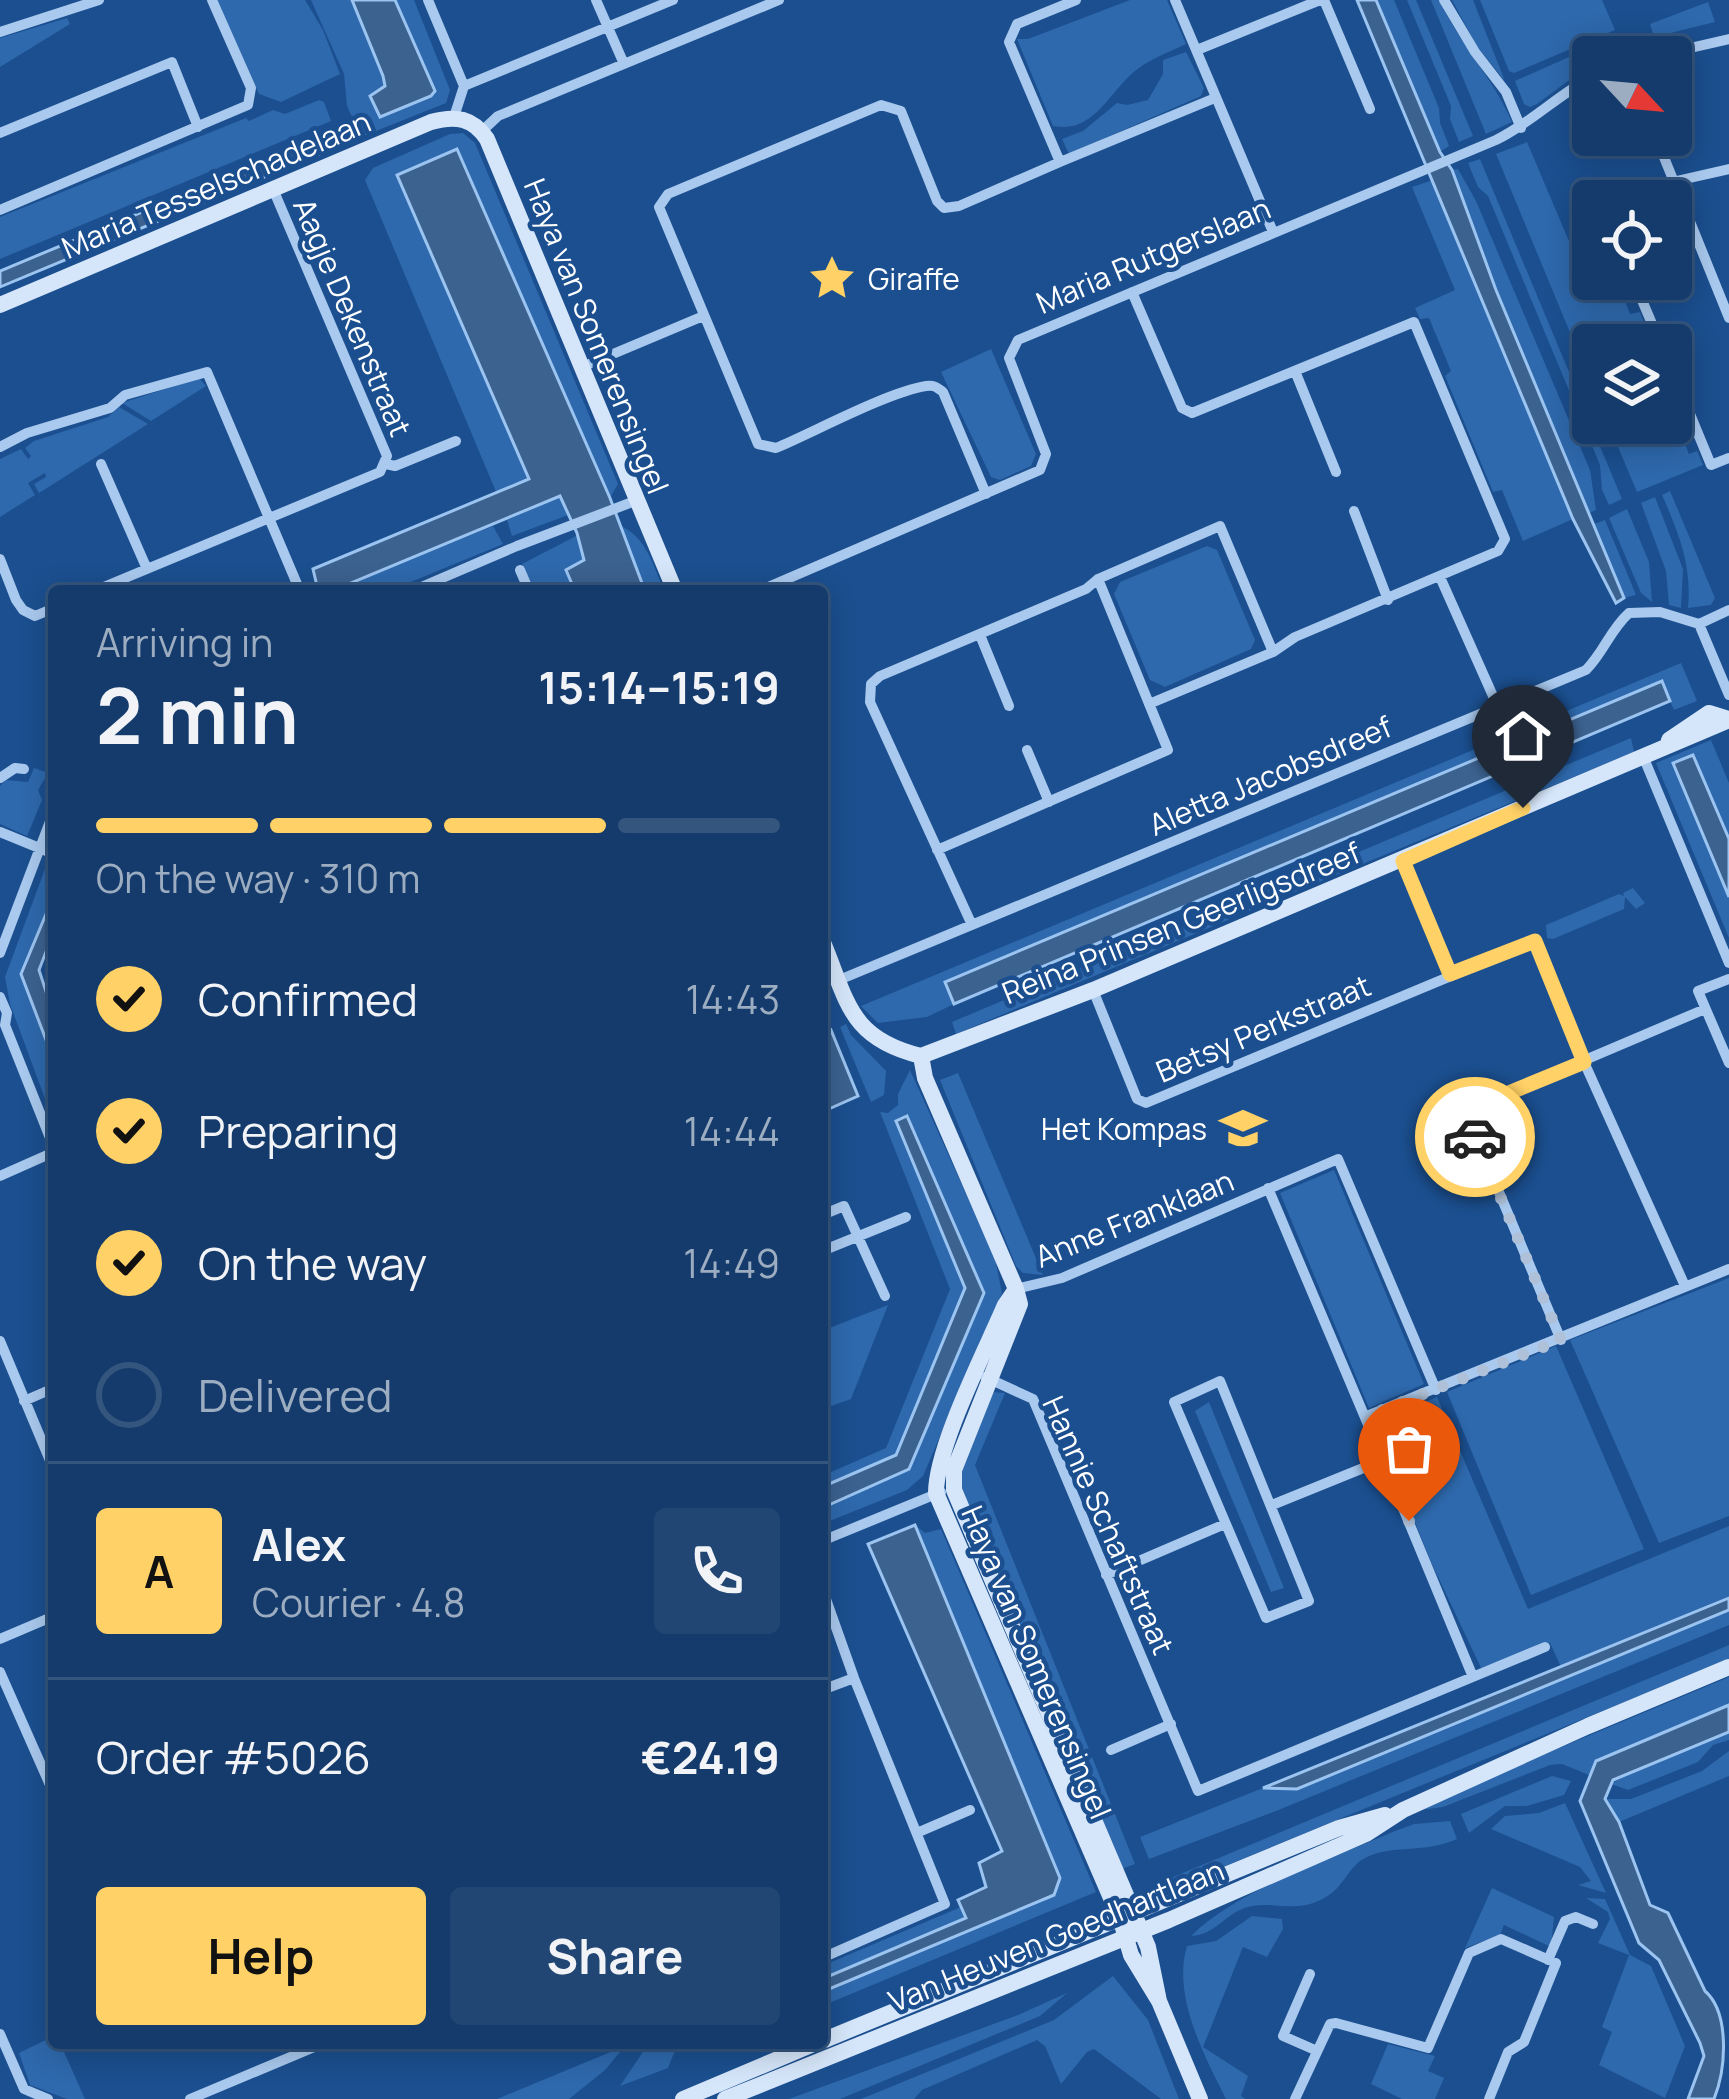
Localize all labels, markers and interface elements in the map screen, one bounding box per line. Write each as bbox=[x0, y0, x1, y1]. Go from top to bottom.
north arrow bbox=[1572, 36, 1692, 156]
map controls bbox=[1572, 36, 1692, 444]
street label: Maria Tesselschadelaan bbox=[55, 100, 377, 268]
street label: Haya van Somerensingel bbox=[515, 172, 679, 500]
button: locate bbox=[1572, 180, 1692, 300]
street label: Maria Rutgerslaan bbox=[1030, 187, 1276, 323]
street label: Aagje Dekenstraat bbox=[284, 192, 422, 442]
place icon: Giraffe bbox=[807, 253, 857, 303]
place label: Giraffe bbox=[868, 258, 960, 299]
button: layers bbox=[1572, 324, 1692, 444]
text: Arriving in bbox=[96, 615, 273, 669]
text: 15:14–15:19 bbox=[538, 656, 780, 718]
text: 2 min bbox=[96, 661, 299, 767]
pin bbox=[1472, 685, 1574, 808]
icon: home bbox=[1490, 703, 1556, 769]
street label: Aletta Jacobsdreef bbox=[1142, 705, 1398, 845]
street label: Reina Prinsen Geerligsdreef bbox=[996, 831, 1367, 1013]
text: On the way · 310 m bbox=[96, 851, 420, 905]
street label: Betsy Perkstraat bbox=[1149, 964, 1377, 1092]
icon: check bbox=[96, 966, 162, 1032]
text: Confirmed bbox=[198, 968, 418, 1030]
text: 14:43 bbox=[686, 972, 780, 1026]
courier bbox=[1415, 1077, 1535, 1197]
icon: check bbox=[96, 1098, 162, 1164]
text: Preparing bbox=[198, 1100, 398, 1162]
school or university icon: Het Kompas bbox=[1218, 1103, 1268, 1153]
text: 14:44 bbox=[684, 1104, 780, 1158]
icon: car bbox=[1442, 1104, 1508, 1170]
place label: Het Kompas bbox=[1041, 1108, 1207, 1149]
street label: Anne Franklaan bbox=[1029, 1159, 1239, 1277]
icon: check bbox=[96, 1230, 162, 1296]
text: On the way bbox=[198, 1232, 427, 1294]
text: 14:49 bbox=[683, 1236, 780, 1290]
text: Delivered bbox=[198, 1364, 393, 1426]
street label: Hannie Schaftstraat bbox=[1034, 1389, 1184, 1661]
pin bbox=[1358, 1398, 1460, 1521]
icon: bag bbox=[1376, 1416, 1442, 1482]
street label: Haya van Somerensingel bbox=[952, 1499, 1122, 1825]
button: phone bbox=[654, 1508, 780, 1634]
text: Alex bbox=[252, 1513, 346, 1575]
text: A bbox=[144, 1540, 174, 1602]
text: Courier · 4.8 bbox=[252, 1575, 465, 1629]
text: Order #5026 bbox=[96, 1726, 371, 1788]
text: €24.19 bbox=[641, 1726, 780, 1788]
street label: Van Heuven Goedhartlaan bbox=[882, 1849, 1230, 2021]
button: Help bbox=[96, 1887, 426, 2025]
button: Share bbox=[450, 1887, 780, 2025]

